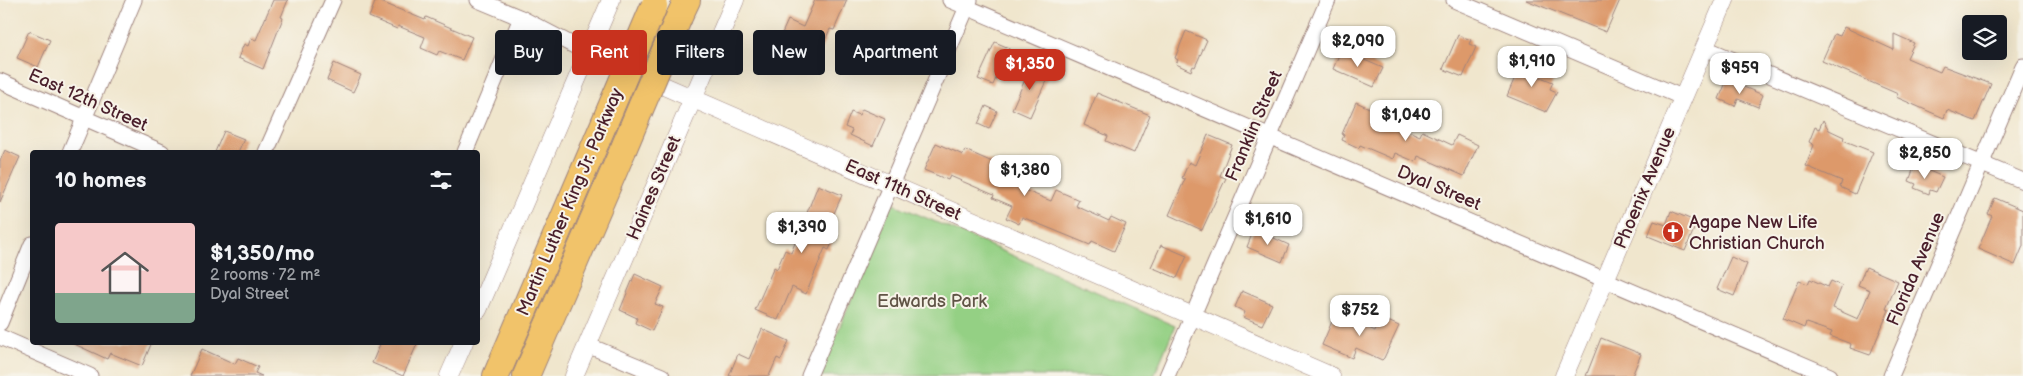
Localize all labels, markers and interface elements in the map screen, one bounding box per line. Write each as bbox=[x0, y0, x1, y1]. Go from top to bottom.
map controls bbox=[1962, 15, 2007, 60]
button: layers bbox=[1962, 15, 2007, 60]
pin: $2,090 bbox=[1317, 26, 1399, 68]
chip: Buy bbox=[495, 30, 562, 75]
chip: Rent bbox=[572, 30, 647, 75]
chip: Filters bbox=[657, 30, 743, 75]
chip: New bbox=[753, 30, 825, 75]
chip: Apartment bbox=[835, 30, 956, 75]
text: $2,090 bbox=[1332, 32, 1385, 51]
pin: $1,910 bbox=[1491, 46, 1573, 88]
pin: $1,350 bbox=[989, 48, 1071, 91]
text: $1,910 bbox=[1509, 52, 1555, 71]
pin: $959 bbox=[1710, 52, 1770, 95]
text: $1,350 bbox=[1005, 55, 1055, 74]
text: $959 bbox=[1721, 59, 1759, 78]
street label: East 12th Street bbox=[25, 64, 151, 136]
street label: Franklin Street bbox=[1221, 67, 1287, 185]
street label: Martin Luther King Jr. Parkway bbox=[512, 84, 628, 319]
pin: $1,040 bbox=[1365, 100, 1447, 142]
text: $1,040 bbox=[1381, 106, 1431, 125]
street label: Phoenix Avenue bbox=[1610, 124, 1680, 252]
street label: Haines Street bbox=[623, 132, 686, 243]
pin: $2,850 bbox=[1884, 138, 1966, 180]
text: $2,850 bbox=[1899, 144, 1951, 163]
pin: $1,380 bbox=[984, 154, 1066, 197]
street label: East 11th Street bbox=[842, 155, 965, 225]
text: $1,380 bbox=[1000, 161, 1050, 180]
street label: Dyal Street bbox=[1394, 161, 1484, 215]
icon: filters bbox=[427, 166, 455, 194]
text: 10 homes bbox=[55, 168, 146, 193]
pin: $1,610 bbox=[1227, 204, 1309, 246]
street label: Florida Avenue bbox=[1883, 209, 1949, 329]
text: $1,610 bbox=[1244, 210, 1292, 229]
pin: $1,390 bbox=[761, 212, 843, 254]
place label: Agape New Life Christian Church bbox=[1689, 212, 1825, 254]
text: $1,390 bbox=[777, 218, 827, 237]
church icon: Agape New Life Christian Church bbox=[1661, 220, 1685, 244]
text: $1,350/mo bbox=[210, 241, 315, 266]
icon: home bbox=[95, 243, 155, 303]
text: 2 rooms · 72 m² bbox=[210, 266, 320, 285]
text: Dyal Street bbox=[210, 285, 289, 304]
park label: Edwards Park bbox=[877, 291, 987, 312]
pin: $752 bbox=[1330, 294, 1390, 337]
text: $752 bbox=[1341, 301, 1379, 320]

